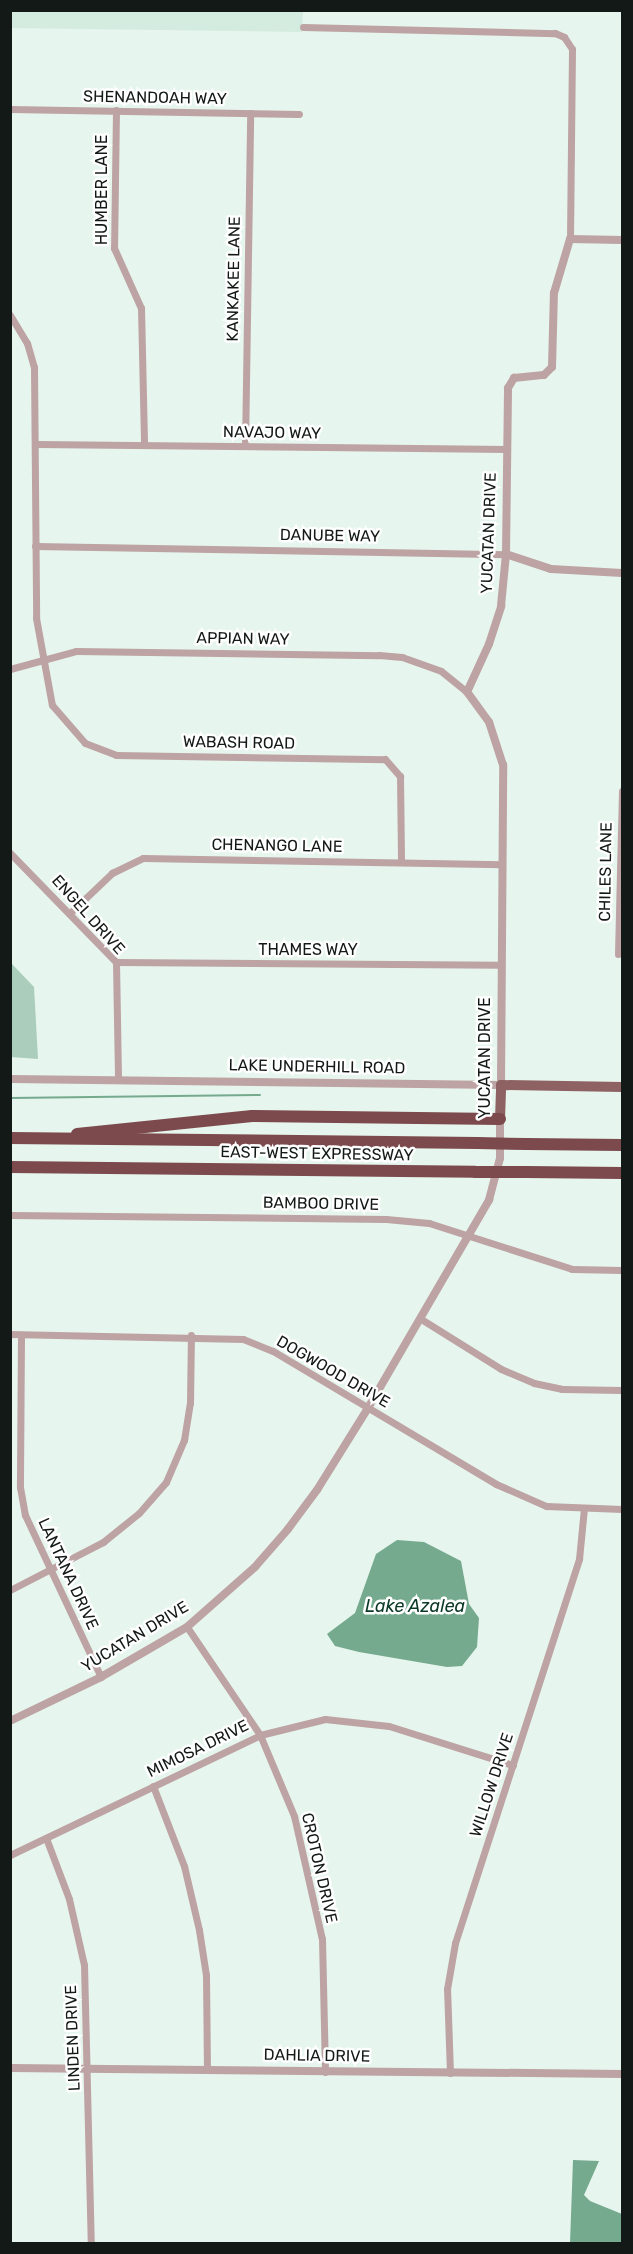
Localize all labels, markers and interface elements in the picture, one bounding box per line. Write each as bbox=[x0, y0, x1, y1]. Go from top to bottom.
street label: SHENANDOAH WAY bbox=[83, 87, 227, 109]
street label: HUMBER LANE bbox=[92, 135, 112, 245]
street label: KANKAKEE LANE bbox=[223, 216, 245, 342]
street label: NAVAJO WAY bbox=[223, 423, 321, 443]
street label: YUCATAN DRIVE bbox=[477, 472, 501, 594]
street label: DANUBE WAY bbox=[280, 526, 380, 546]
street label: APPIAN WAY bbox=[196, 629, 290, 649]
street label: WABASH ROAD bbox=[183, 732, 295, 754]
street label: CHILES LANE bbox=[596, 822, 616, 922]
street label: CHENANGO LANE bbox=[211, 835, 343, 857]
street label: ENGEL DRIVE bbox=[47, 871, 129, 959]
street label: THAMES WAY bbox=[258, 940, 358, 960]
street label: YUCATAN DRIVE bbox=[475, 997, 495, 1119]
street label: LAKE UNDERHILL ROAD bbox=[228, 1056, 406, 1078]
street label: EAST-WEST EXPRESSWAY bbox=[220, 1143, 414, 1165]
street label: BAMBOO DRIVE bbox=[263, 1193, 379, 1215]
street label: DOGWOOD DRIVE bbox=[273, 1332, 393, 1412]
street label: LANTANA DRIVE bbox=[34, 1515, 102, 1633]
water label: Lake Azalea bbox=[365, 1595, 465, 1617]
street label: YUCATAN DRIVE bbox=[78, 1597, 192, 1677]
street label: MIMOSA DRIVE bbox=[144, 1716, 252, 1782]
street label: WILLOW DRIVE bbox=[466, 1730, 518, 1840]
street label: CROTON DRIVE bbox=[297, 1811, 341, 1925]
street label: LINDEN DRIVE bbox=[62, 1985, 84, 2091]
street label: DAHLIA DRIVE bbox=[263, 2045, 371, 2067]

